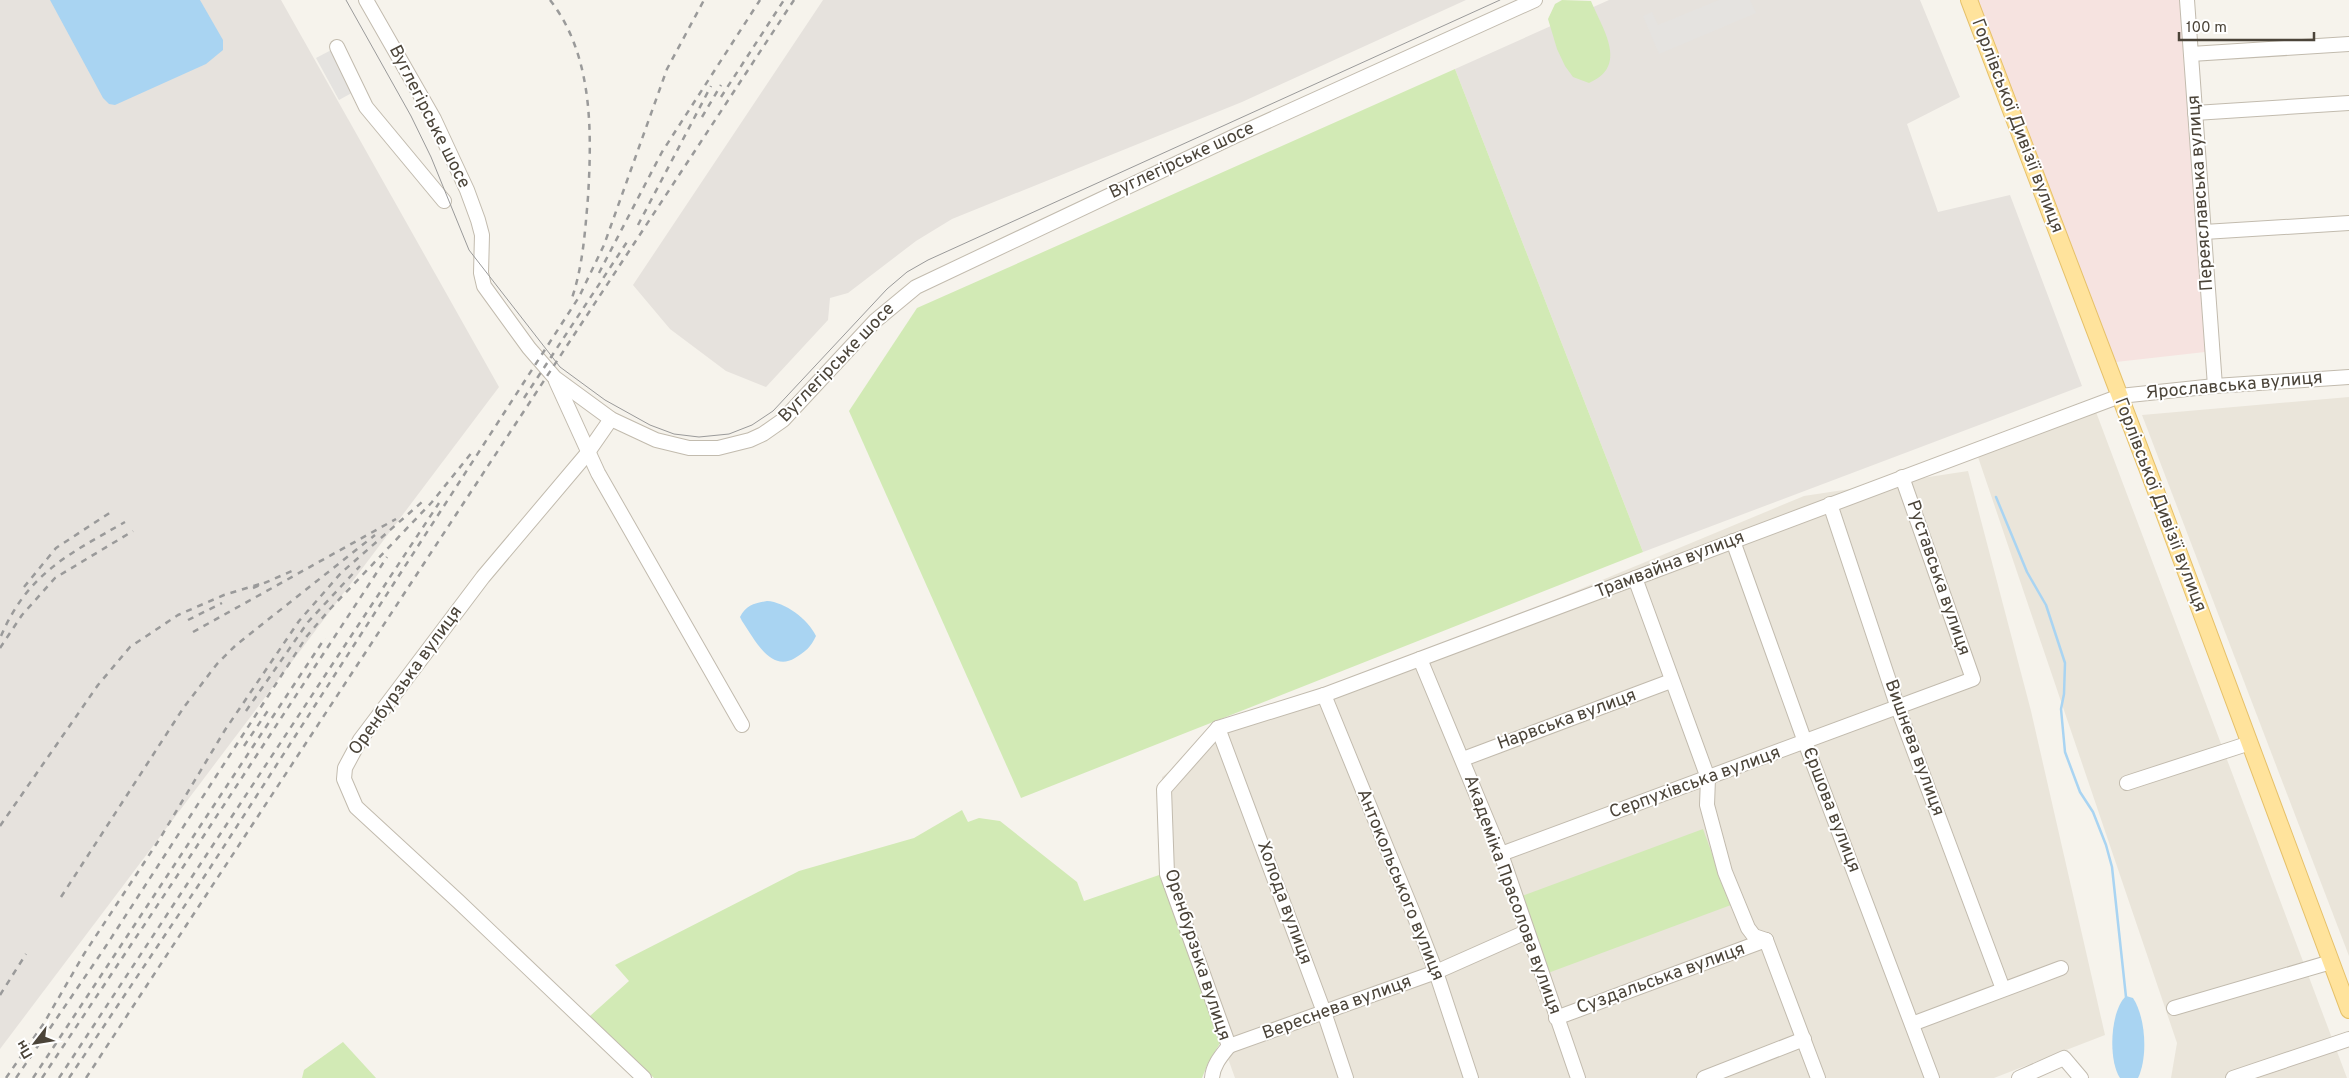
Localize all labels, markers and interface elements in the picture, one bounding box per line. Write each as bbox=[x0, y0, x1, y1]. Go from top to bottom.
scale bar bbox=[2179, 10, 2314, 42]
street label: Горлівської Дивізії вулиця bbox=[1965, 16, 2069, 236]
text: 100 m bbox=[2186, 19, 2227, 38]
street label: Вуглегірське шосе bbox=[383, 41, 475, 193]
street label: Переяславська вулиця bbox=[2183, 94, 2219, 292]
street label: Вуглегірське шосе bbox=[1106, 117, 1258, 205]
street label: Вуглегірське шосе bbox=[774, 298, 900, 428]
street label: Ярославська вулиця bbox=[2144, 367, 2324, 405]
street label: Горлівської Дивізії вулиця bbox=[2108, 395, 2212, 615]
street label: Руставська вулиця bbox=[1901, 497, 1975, 659]
street label: Трамвайна вулиця bbox=[1592, 526, 1748, 604]
street label: Оренбурзька вулиця bbox=[344, 602, 468, 760]
street label: Вишнева вулиця bbox=[1879, 677, 1949, 819]
street label: Нарвська вулиця bbox=[1494, 684, 1640, 756]
street label: Серпухівська вулиця bbox=[1606, 741, 1784, 825]
street label: Єршова вулиця bbox=[1797, 744, 1865, 876]
street label: Академіка Прасолова вулиця bbox=[1458, 772, 1566, 1018]
street label: Антокольського вулиця bbox=[1351, 786, 1449, 984]
street label: Холода вулиця bbox=[1251, 838, 1317, 968]
street label: Оренбурзька вулиця bbox=[1158, 866, 1236, 1044]
street label: Суздальська вулиця bbox=[1574, 938, 1748, 1020]
street label: Вереснева вулиця bbox=[1259, 970, 1415, 1046]
north arrow bbox=[10, 1018, 60, 1068]
text: Пн bbox=[13, 1036, 37, 1061]

